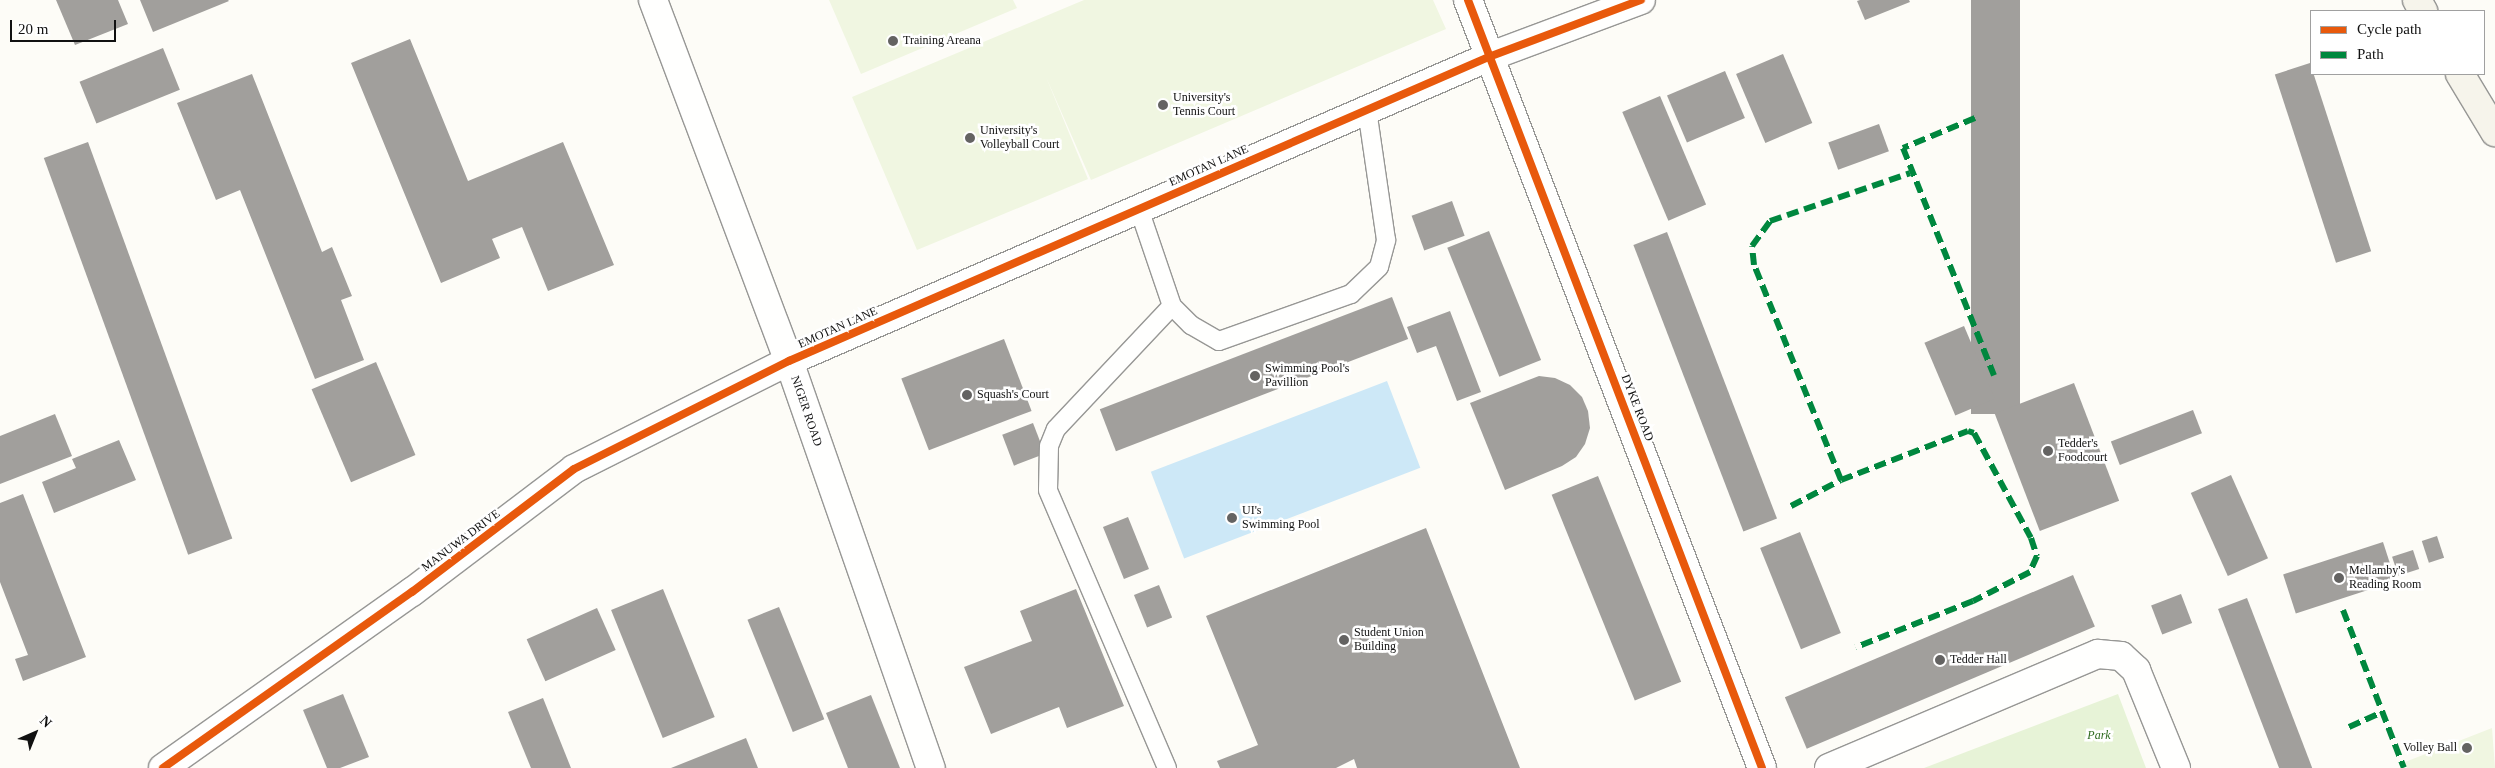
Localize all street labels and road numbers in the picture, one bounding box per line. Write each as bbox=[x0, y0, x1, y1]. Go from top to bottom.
street label: EMOTAN LANE bbox=[1167, 142, 1251, 190]
street label: EMOTAN LANE bbox=[796, 304, 880, 352]
street label: DYKE ROAD bbox=[1618, 373, 1656, 443]
street label: NIGER ROAD bbox=[787, 374, 825, 448]
street label: MANUWA DRIVE bbox=[419, 507, 503, 575]

